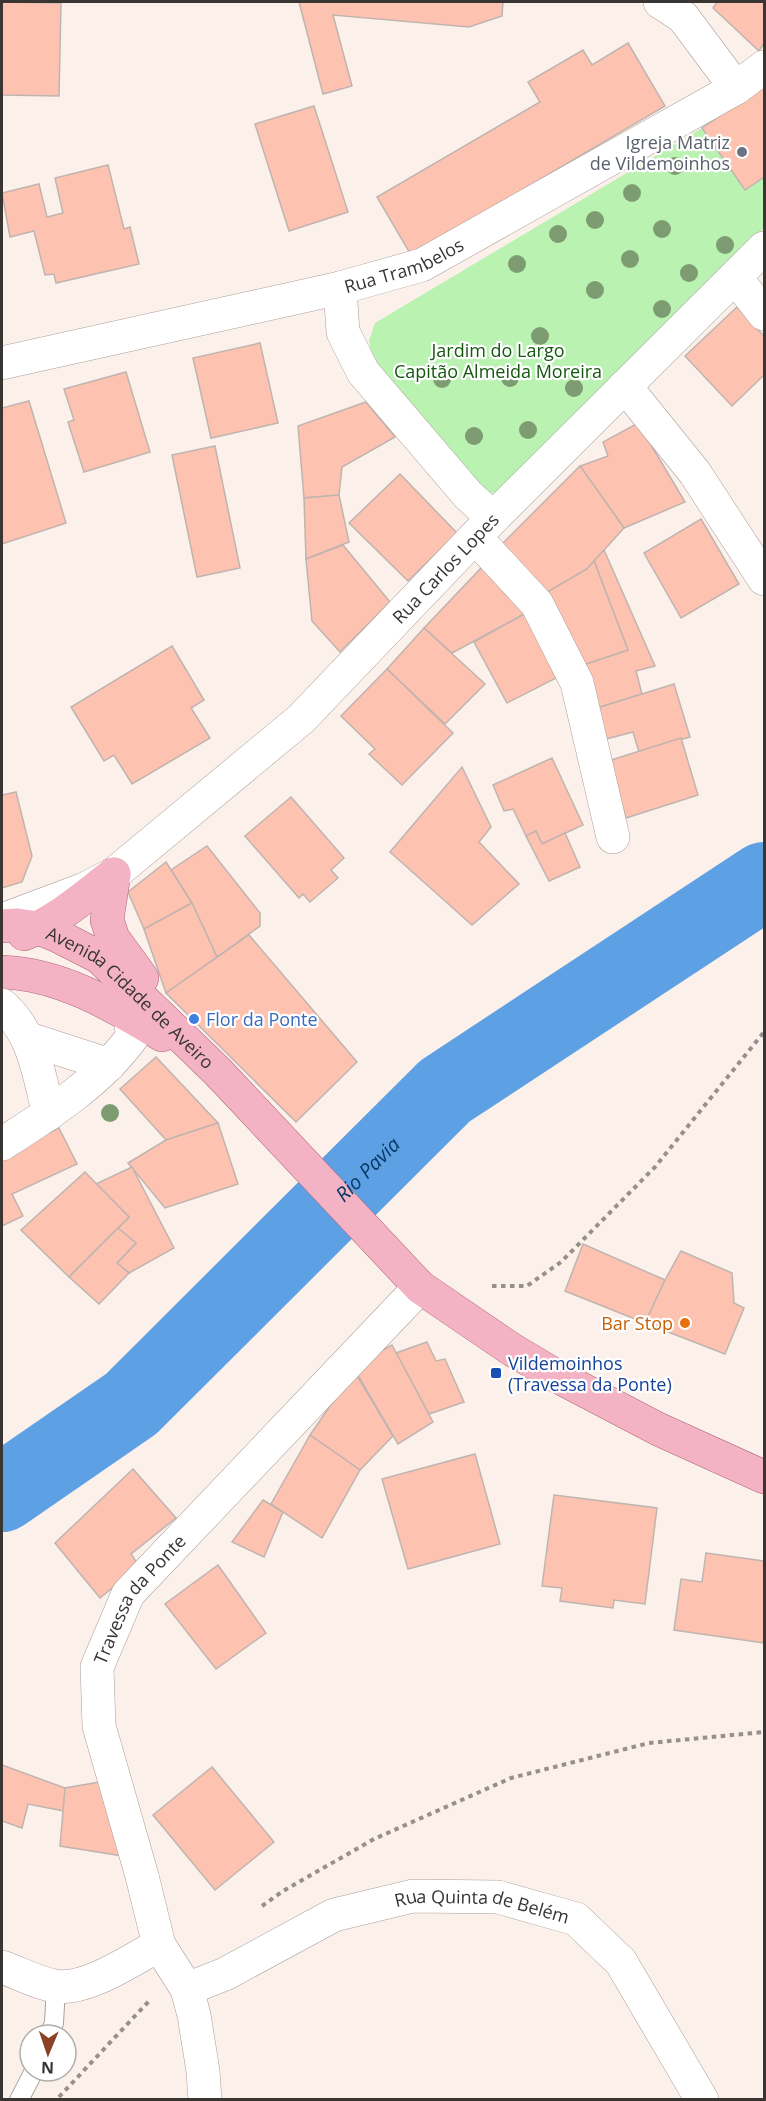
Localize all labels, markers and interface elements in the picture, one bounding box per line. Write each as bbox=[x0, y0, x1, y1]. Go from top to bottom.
place label: Igreja Matriz de Vildemoinhos bbox=[590, 130, 730, 175]
marker: Igreja Matriz de Vildemoinhos bbox=[735, 145, 749, 159]
street label: Rua Trambelos bbox=[341, 232, 468, 298]
park label: Jardim do Largo Capitão Almeida Moreira bbox=[394, 338, 602, 383]
street label: Rua Carlos Lopes bbox=[387, 508, 504, 628]
street label: Avenida Cidade de Aveiro bbox=[43, 921, 219, 1074]
place label: Flor da Ponte bbox=[206, 1007, 318, 1031]
marker: Flor da Ponte bbox=[187, 1012, 201, 1026]
water label: Rio Pavia bbox=[329, 1130, 405, 1207]
place label: Bar Stop bbox=[601, 1311, 673, 1335]
marker: Bar Stop bbox=[678, 1316, 692, 1330]
place label: Vildemoinhos (Travessa da Ponte) bbox=[508, 1351, 672, 1396]
marker: Vildemoinhos (Travessa da Ponte) bbox=[489, 1366, 503, 1380]
street label: Travessa da Ponte bbox=[88, 1529, 191, 1668]
street label: Rua Quinta de Belém bbox=[392, 1884, 572, 1929]
north arrow bbox=[18, 2023, 78, 2083]
text: N bbox=[41, 2057, 54, 2079]

